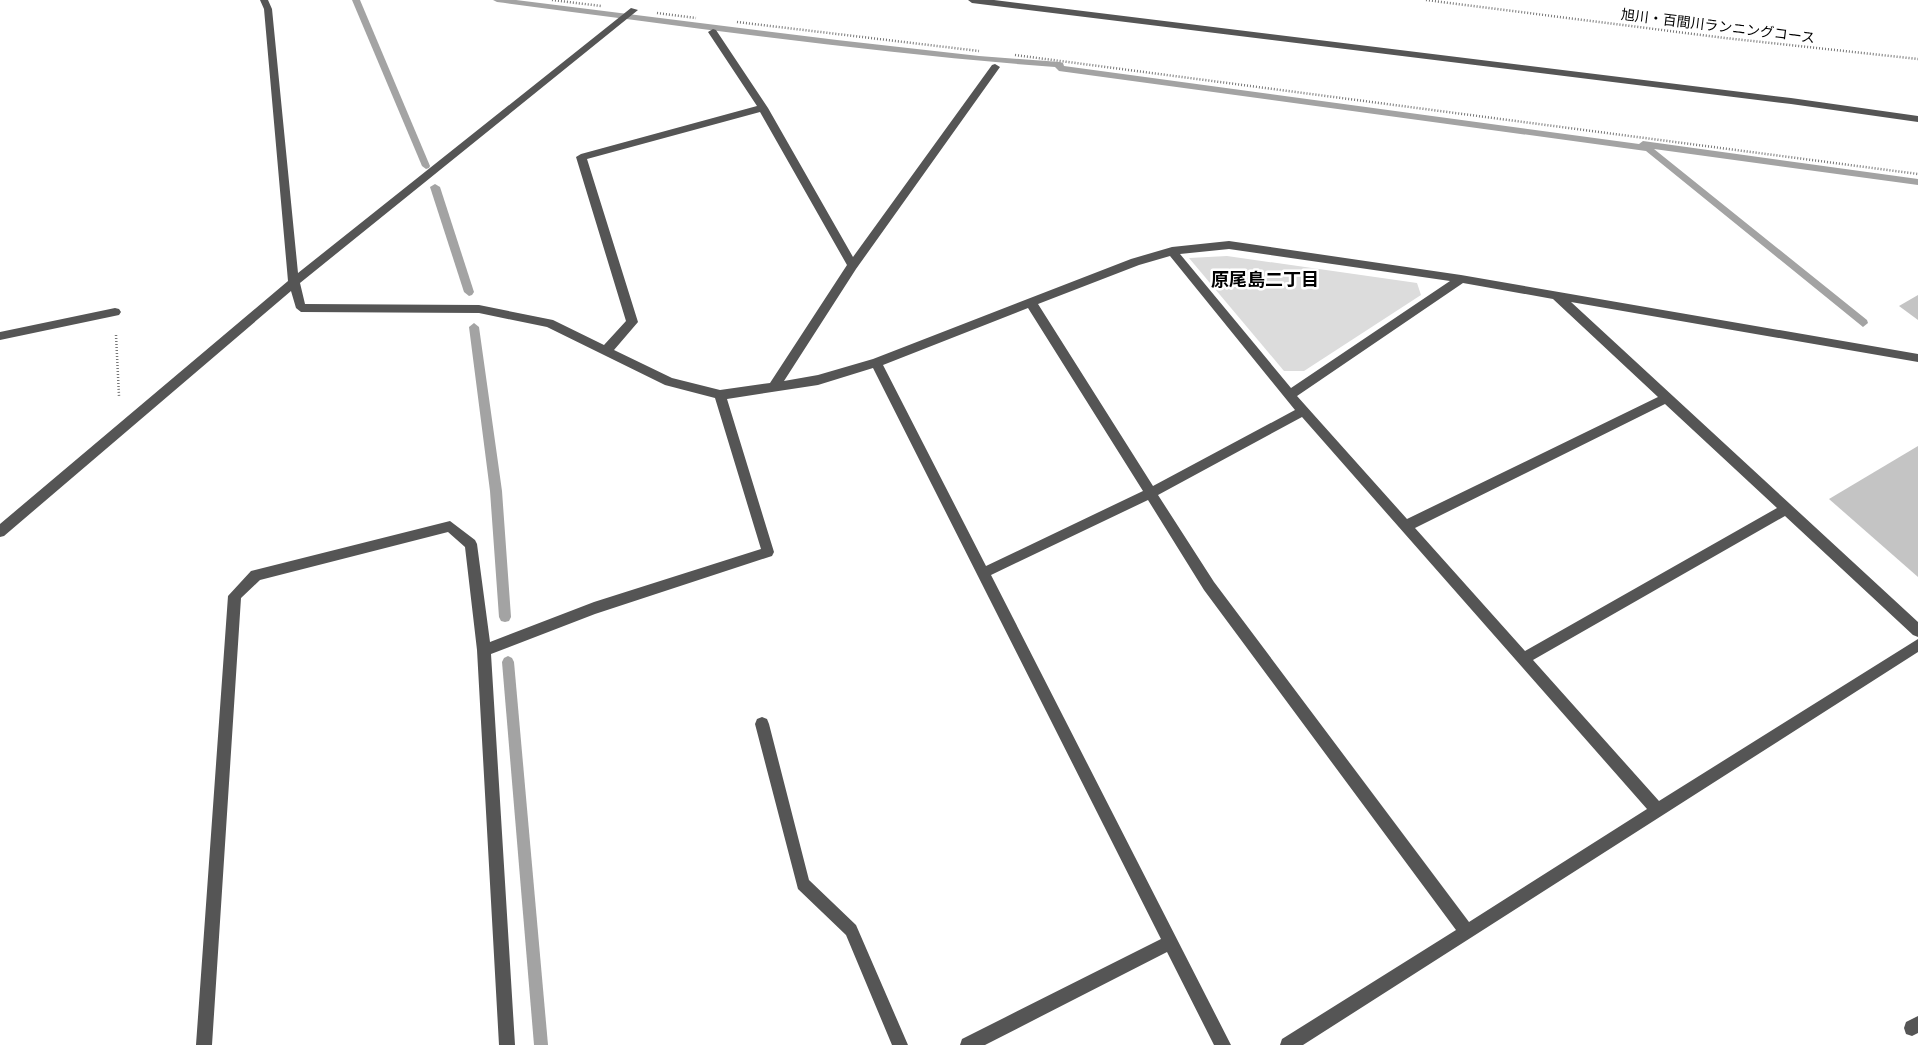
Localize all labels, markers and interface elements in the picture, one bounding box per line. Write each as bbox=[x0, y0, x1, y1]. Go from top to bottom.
street label: 旭川・百間川ランニングコース bbox=[1620, 5, 1816, 47]
district label: 原尾島二丁目 bbox=[1211, 268, 1319, 292]

